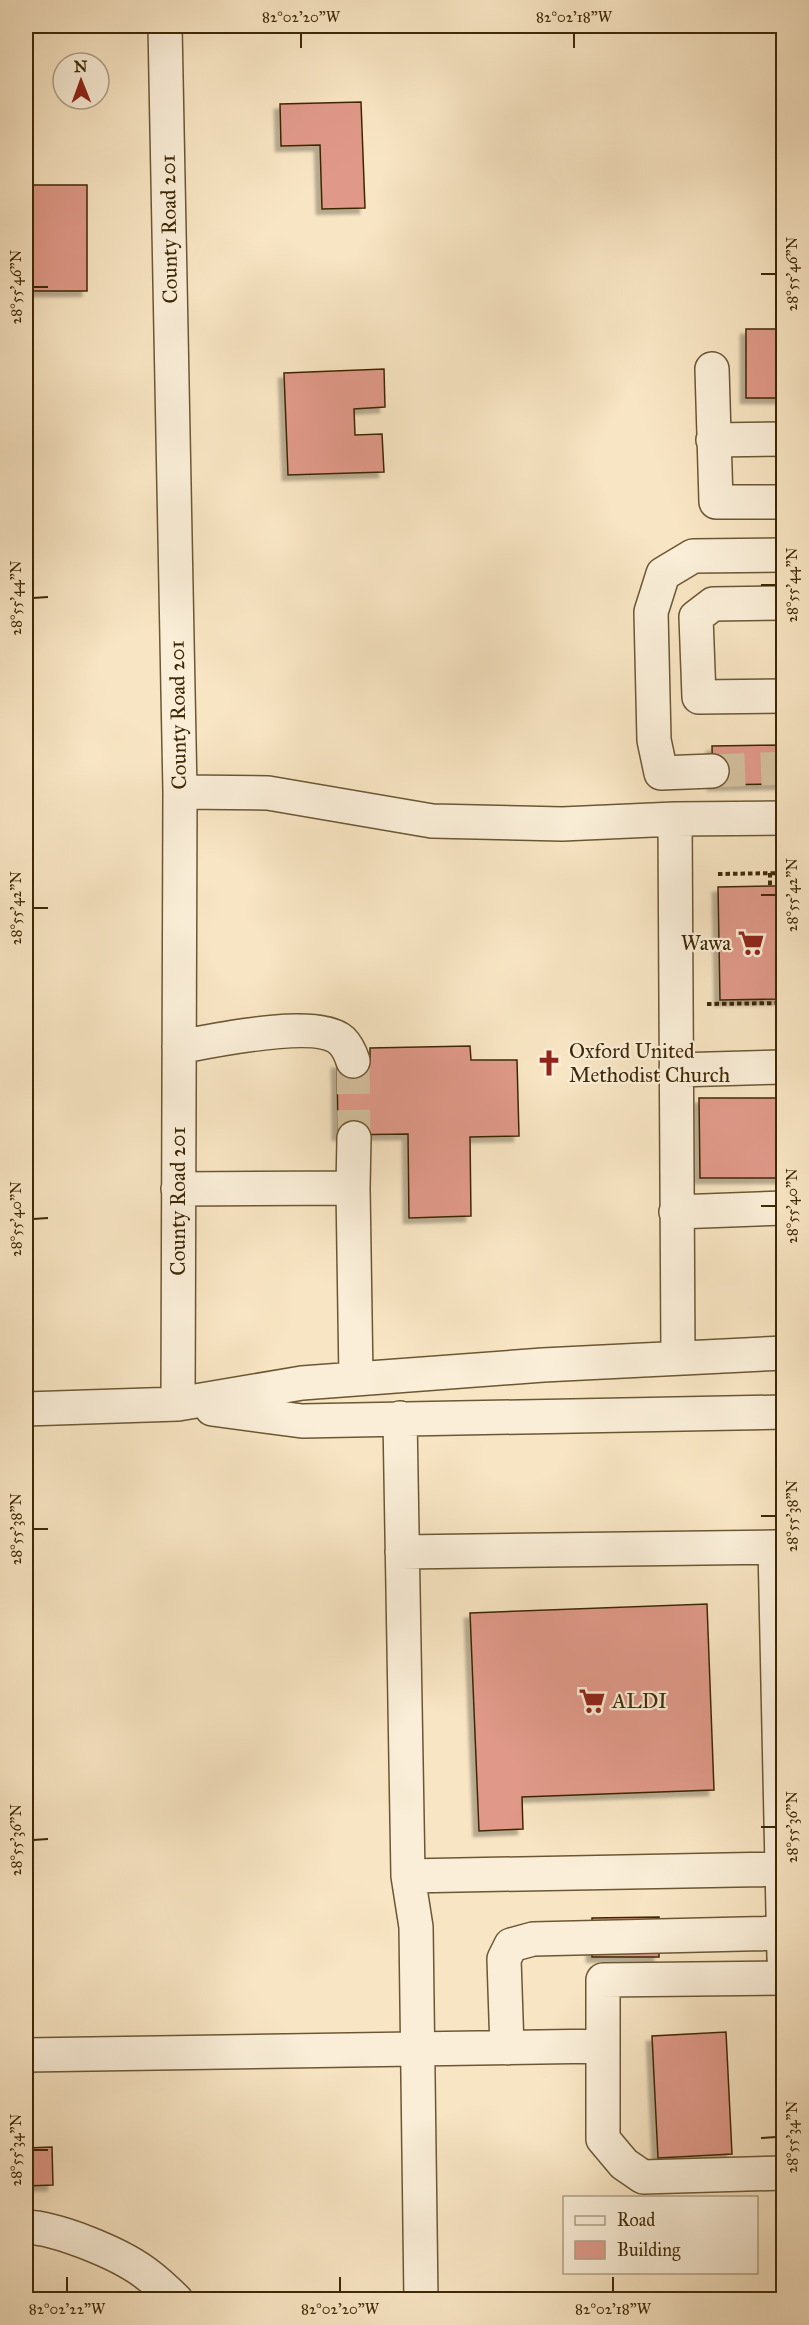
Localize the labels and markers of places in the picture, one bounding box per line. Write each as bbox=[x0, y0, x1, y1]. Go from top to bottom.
supermarket icon: Wawa bbox=[736, 928, 766, 958]
place label: Wawa bbox=[681, 930, 731, 956]
place label: Oxford United Methodist Church bbox=[569, 1038, 731, 1088]
church icon: Oxford United Methodist Church bbox=[534, 1048, 564, 1078]
supermarket icon: ALDI bbox=[577, 1686, 607, 1716]
place label: ALDI bbox=[611, 1688, 667, 1714]

